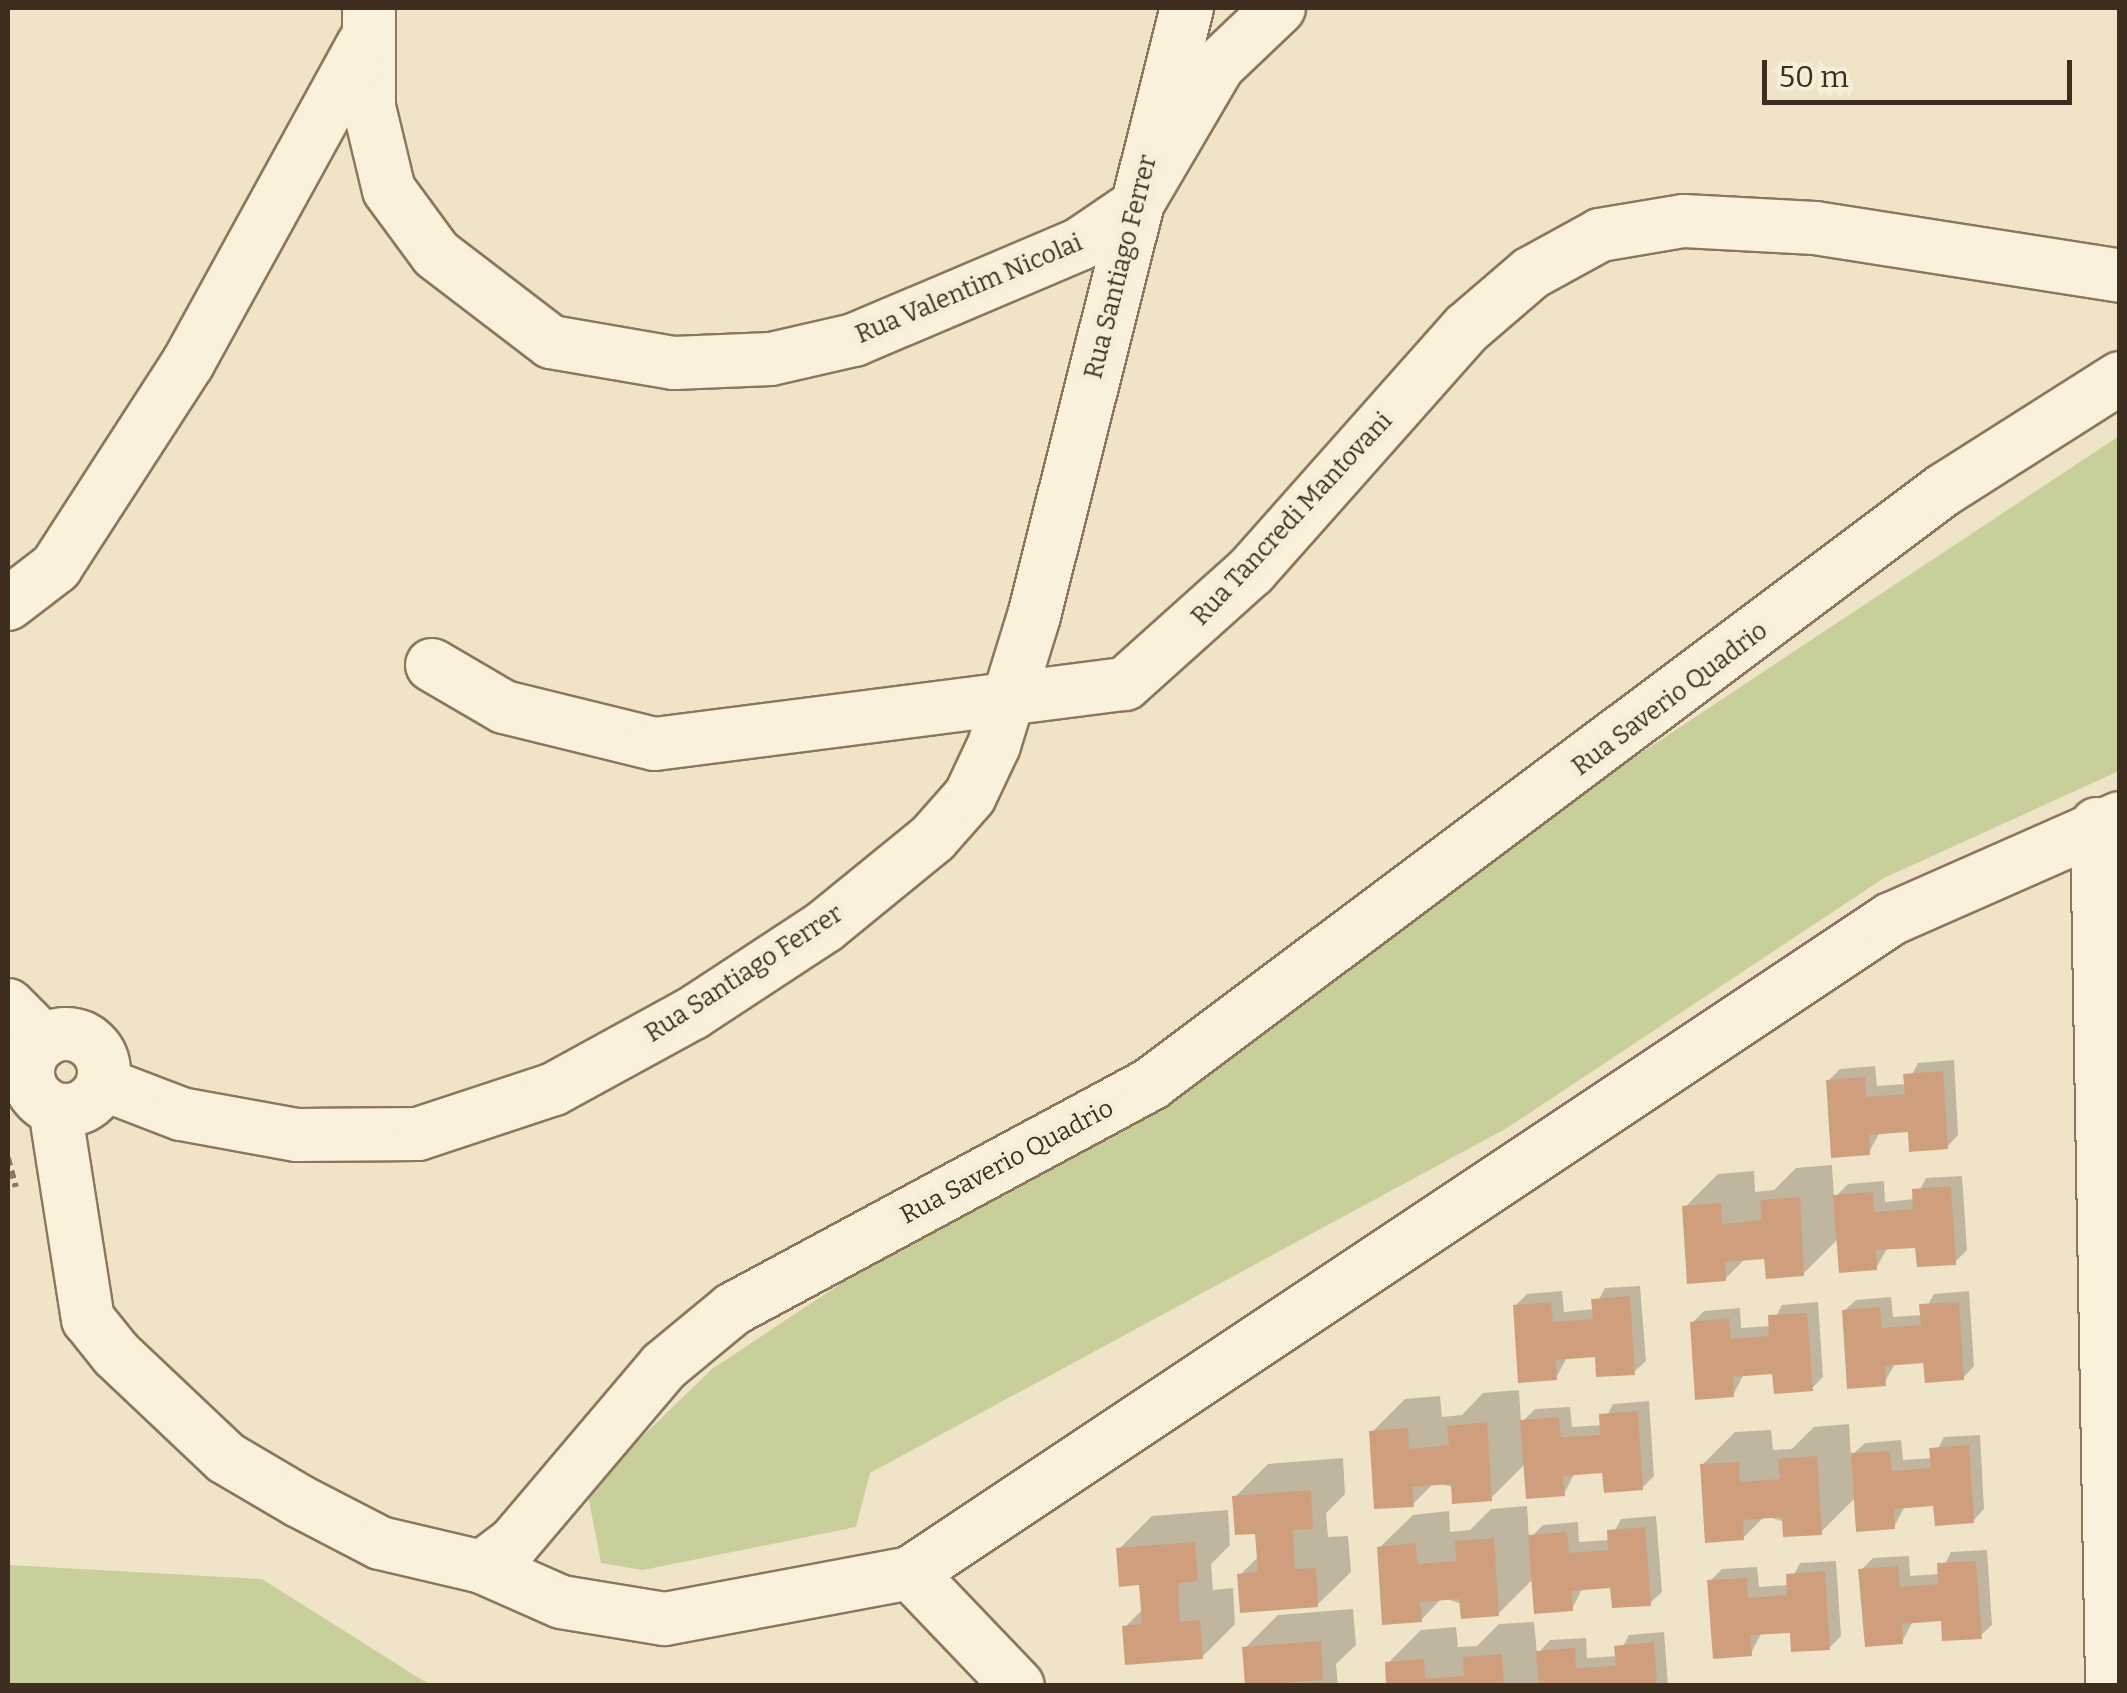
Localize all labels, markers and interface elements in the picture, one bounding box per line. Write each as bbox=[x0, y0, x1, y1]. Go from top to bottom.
scale bar bbox=[1767, 40, 2077, 102]
text: 50 m bbox=[1779, 59, 1849, 95]
street label: Rua Santiago Ferrer bbox=[1079, 152, 1163, 382]
street label: Rua Valentim Nicolai bbox=[851, 228, 1087, 350]
street label: Rua Tancredi Mantovani bbox=[1185, 406, 1399, 632]
street label: Rua Saverio Quadrio bbox=[1566, 616, 1774, 782]
street label: Rua Santiago Ferrer bbox=[640, 899, 848, 1049]
street label: Rua Saverio Quadrio bbox=[895, 1093, 1119, 1231]

